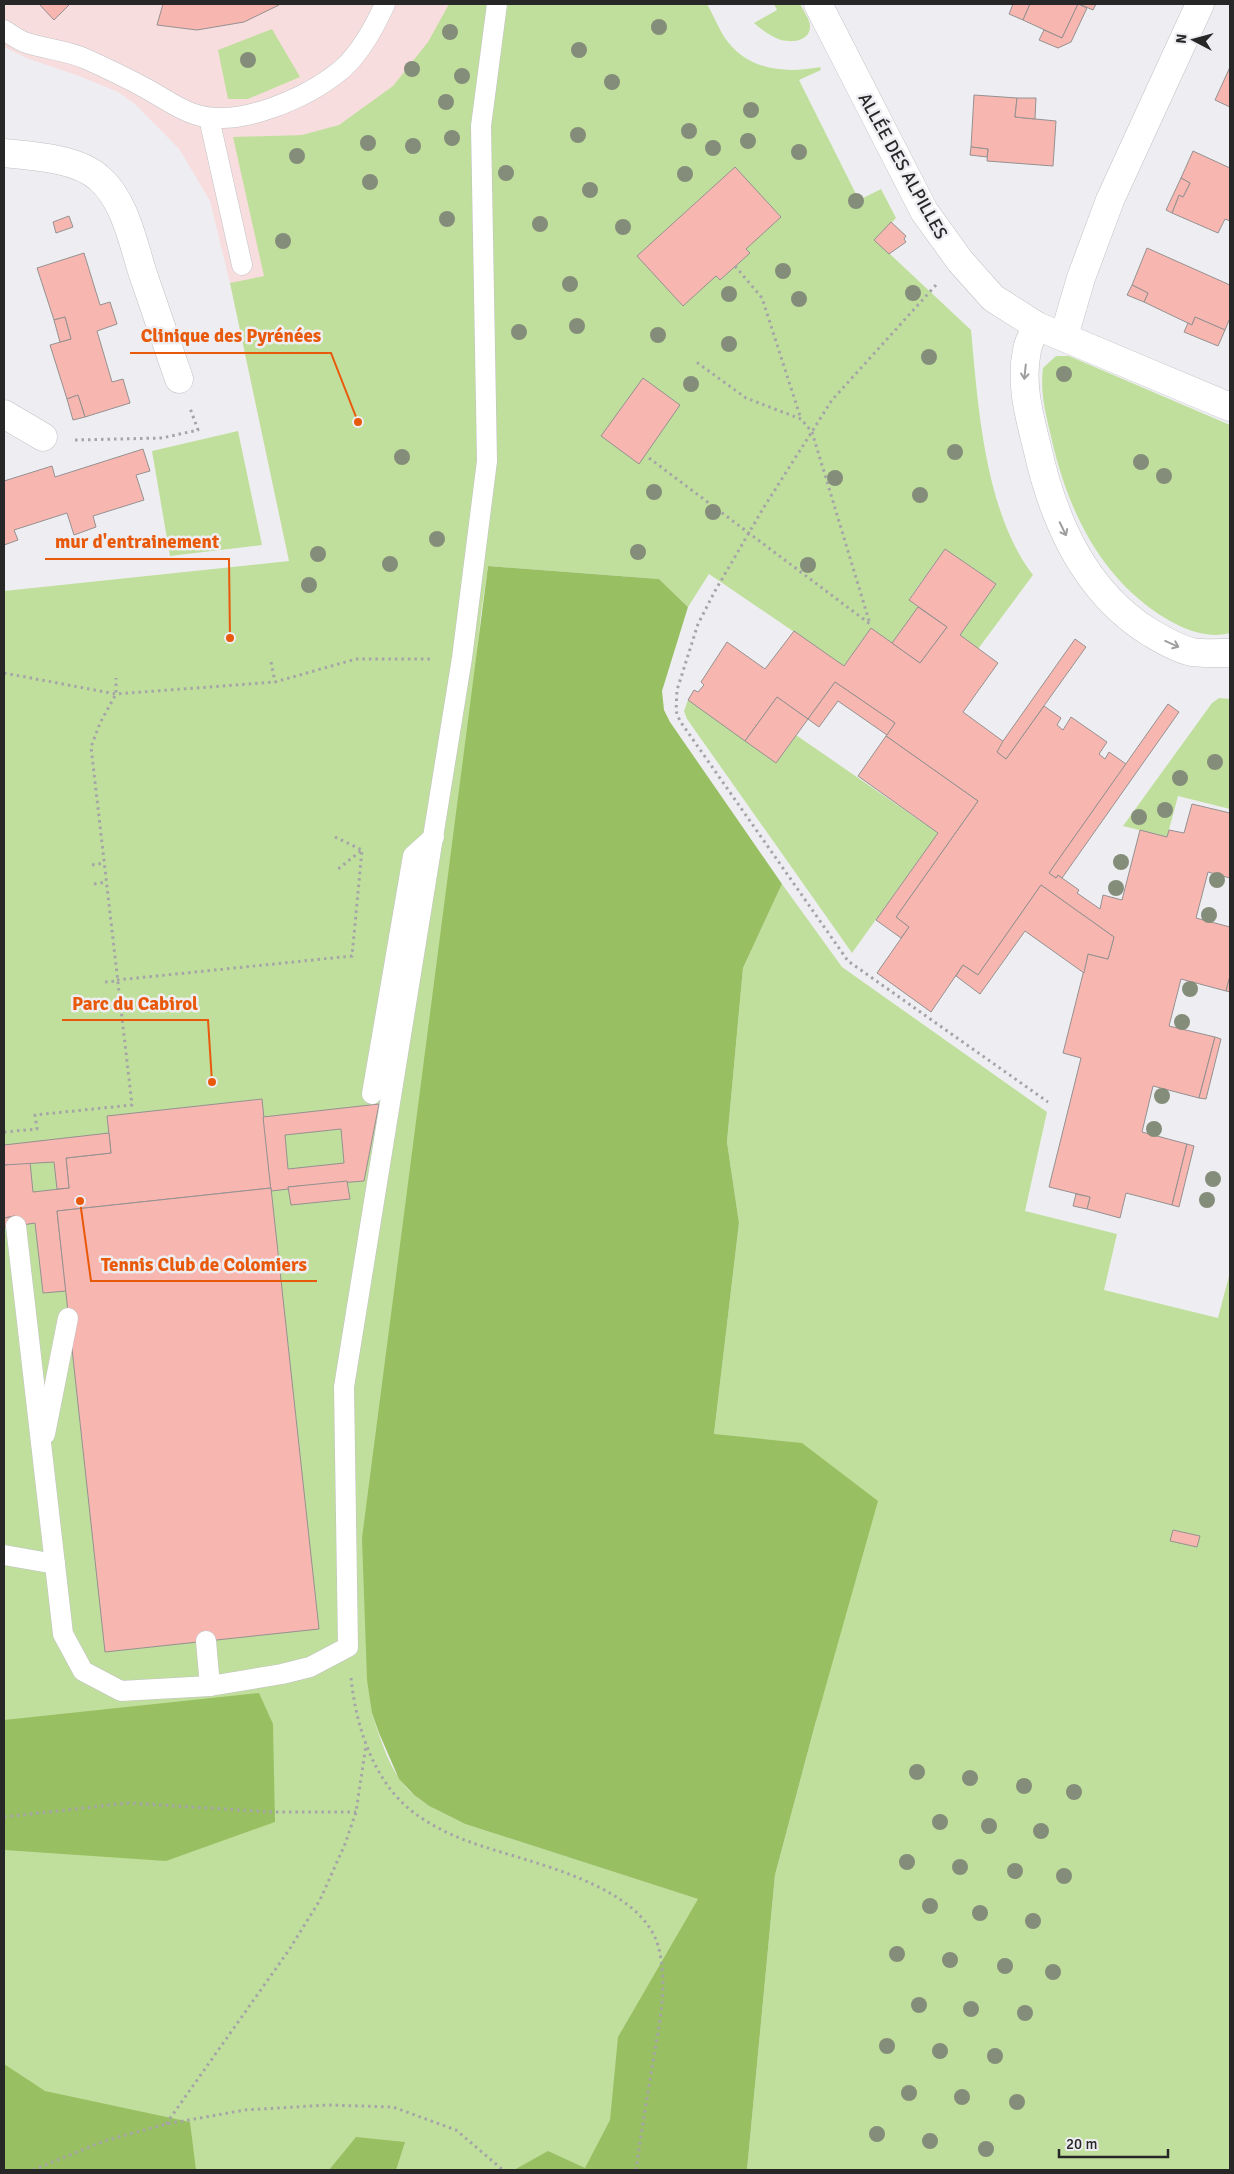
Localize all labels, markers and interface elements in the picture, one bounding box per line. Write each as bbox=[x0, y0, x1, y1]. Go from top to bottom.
north arrow bbox=[1169, 15, 1219, 65]
text: N bbox=[1173, 33, 1191, 44]
street label: ALLÉE DES ALPILLES bbox=[854, 89, 952, 243]
callout: Clinique des Pyrénées bbox=[130, 319, 331, 353]
text: Clinique des Pyrénées bbox=[141, 324, 321, 348]
one-way arrow bbox=[1020, 364, 1029, 380]
one-way arrow bbox=[1059, 521, 1068, 536]
callout: mur d'entrainement bbox=[45, 525, 229, 559]
text: mur d'entrainement bbox=[55, 530, 219, 554]
one-way arrow bbox=[1164, 639, 1179, 649]
callout: Parc du Cabirol bbox=[62, 986, 208, 1020]
text: Parc du Cabirol bbox=[72, 992, 198, 1016]
callout: Tennis Club de Colomiers bbox=[91, 1247, 317, 1281]
text: Tennis Club de Colomiers bbox=[101, 1253, 307, 1277]
scale bar bbox=[1059, 2126, 1168, 2158]
text: 20 m bbox=[1066, 2135, 1097, 2153]

